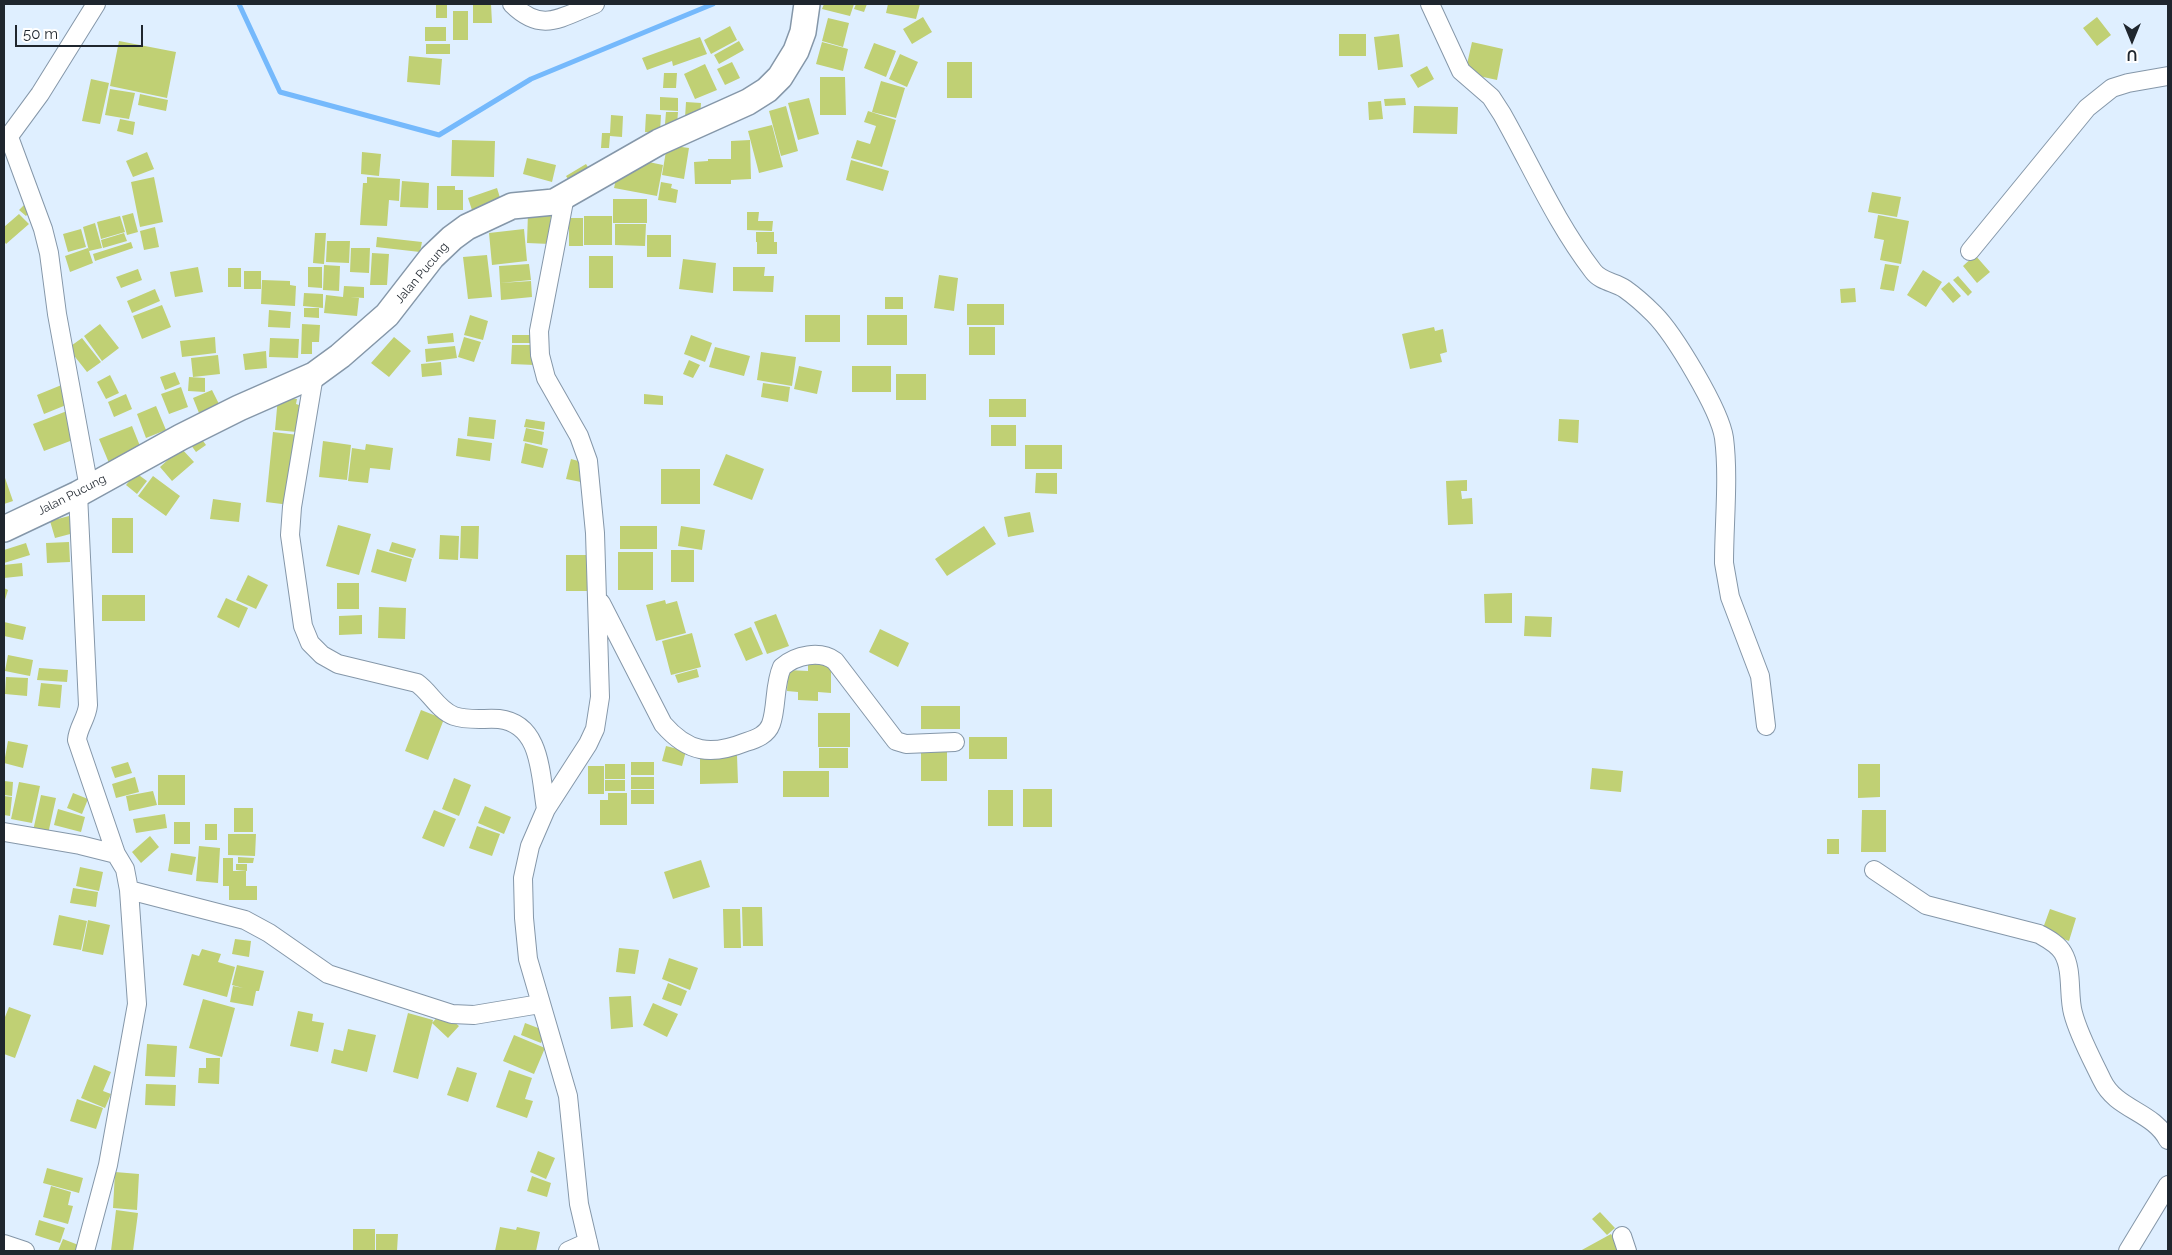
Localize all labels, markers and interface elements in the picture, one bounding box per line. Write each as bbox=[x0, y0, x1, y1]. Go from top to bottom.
scale bar bbox=[18, 15, 145, 47]
north arrow bbox=[2107, 15, 2157, 65]
text: 50 m bbox=[23, 25, 58, 43]
text: U bbox=[2127, 47, 2137, 63]
street label: Jalan Pucung bbox=[392, 240, 452, 306]
street label: Jalan Pucung bbox=[35, 472, 109, 518]

